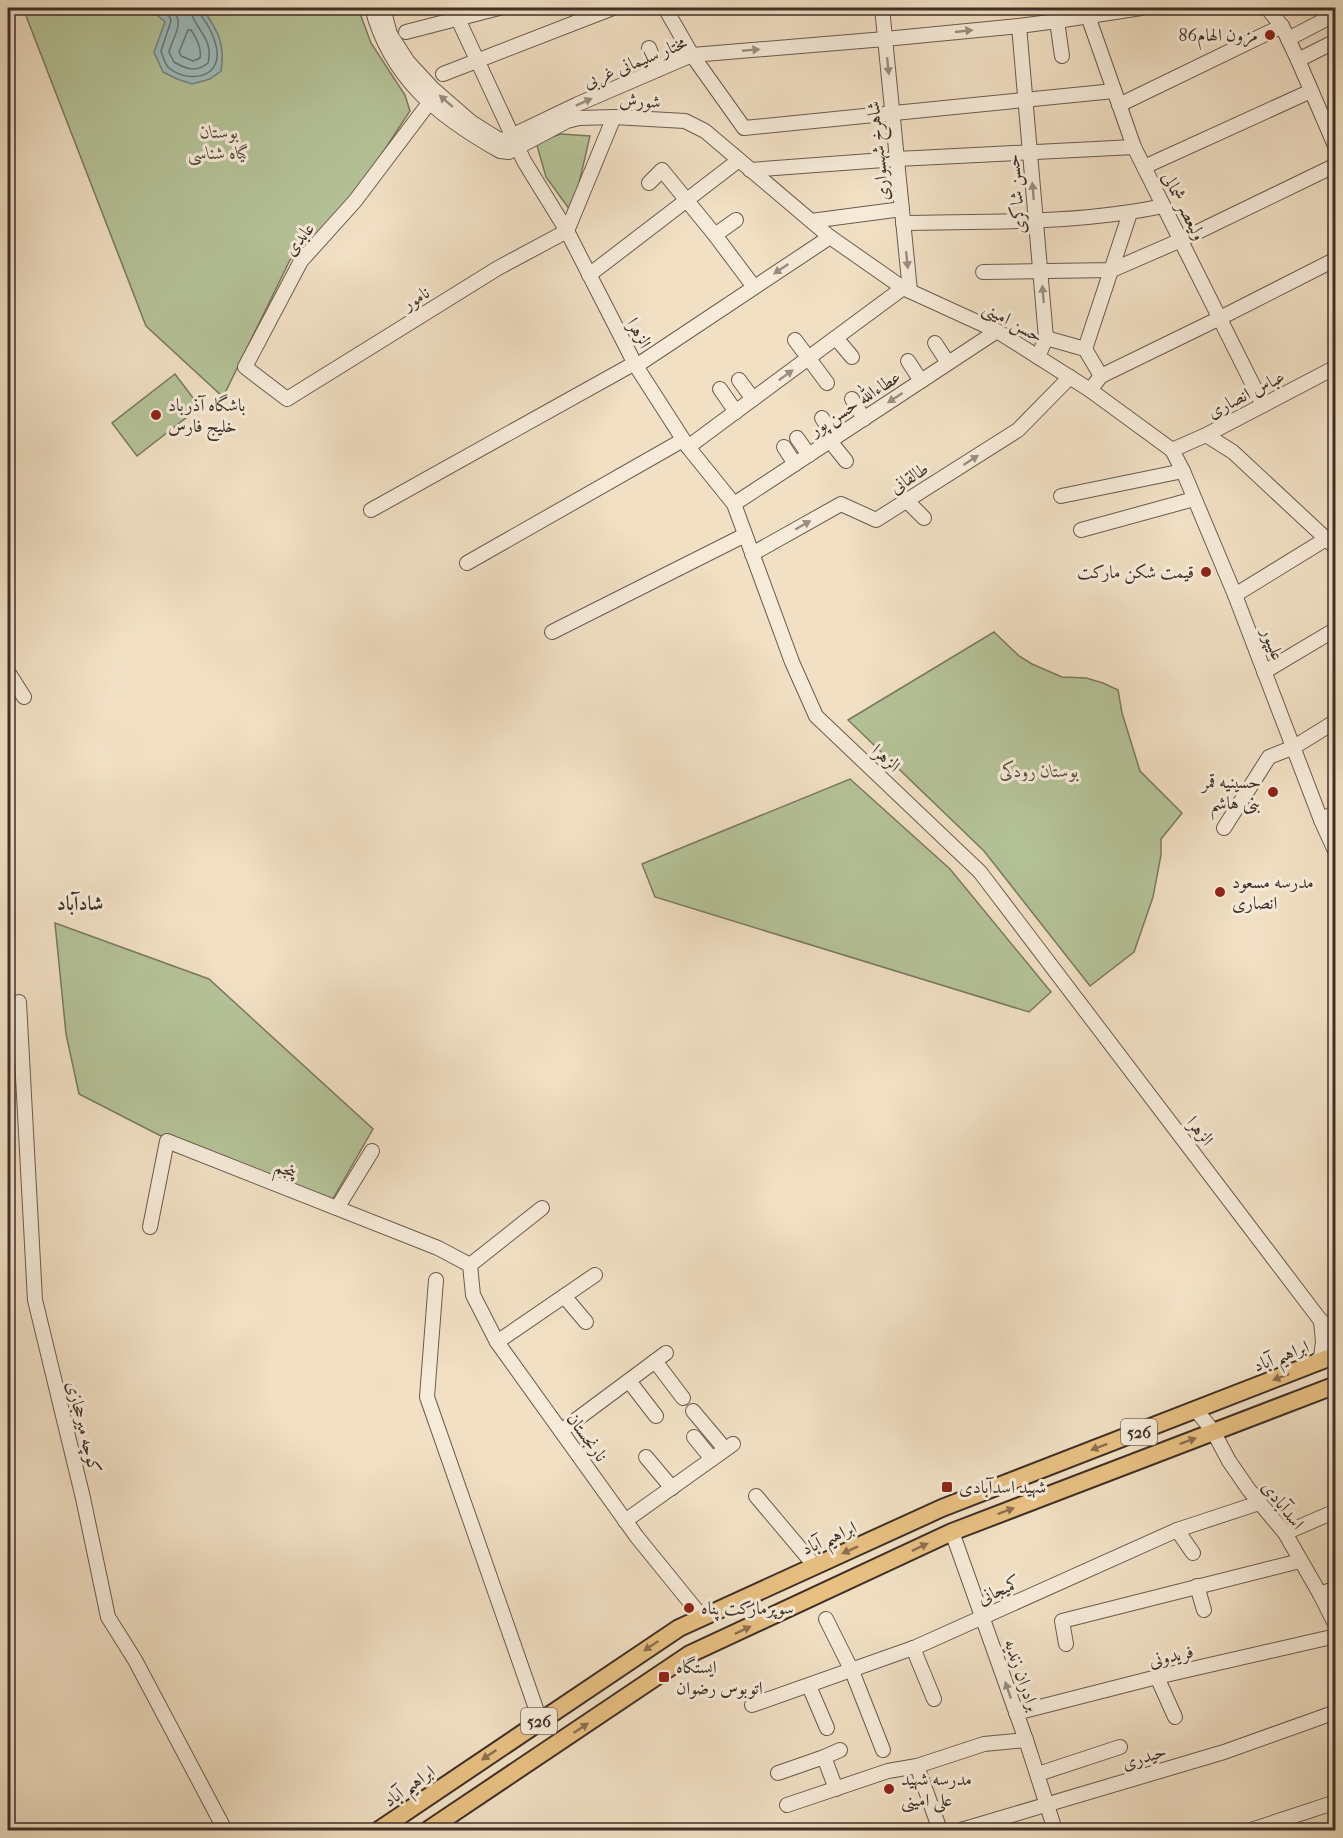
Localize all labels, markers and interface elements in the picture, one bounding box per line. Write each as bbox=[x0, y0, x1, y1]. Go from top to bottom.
place label: مزون الهام86 bbox=[1179, 25, 1258, 51]
one-way arrow bbox=[955, 26, 974, 36]
marker: مزون الهام86 bbox=[1263, 28, 1277, 42]
street label: مختار سلیمانی غربی bbox=[580, 32, 691, 95]
one-way arrow bbox=[741, 46, 760, 55]
one-way arrow bbox=[883, 56, 893, 75]
street label: شورش bbox=[619, 90, 661, 113]
one-way arrow bbox=[439, 95, 454, 108]
one-way arrow bbox=[575, 96, 593, 106]
street label: شاهرخ شهسواری bbox=[863, 100, 899, 202]
park label: بوستان گیاه شناسی bbox=[188, 122, 251, 166]
street label: حسن شاکری bbox=[1003, 153, 1031, 235]
street label: ولیعصر شمالی bbox=[1157, 169, 1210, 244]
one-way arrow bbox=[1028, 182, 1038, 201]
street label: عابدی bbox=[280, 218, 319, 260]
one-way arrow bbox=[902, 250, 912, 269]
one-way arrow bbox=[773, 263, 789, 274]
street label: نامور bbox=[397, 282, 434, 316]
one-way arrow bbox=[1038, 284, 1047, 303]
street label: حسن امینی bbox=[978, 297, 1046, 349]
street label: الزهرا bbox=[621, 314, 655, 353]
street label: عطاءالله حسن پور bbox=[802, 363, 906, 443]
street label: عباس انصاری bbox=[1204, 366, 1289, 423]
one-way arrow bbox=[777, 369, 793, 381]
one-way arrow bbox=[887, 392, 903, 403]
place label: باشگاه آذرباد خلیج فارس bbox=[168, 393, 245, 442]
marker: باشگاه آذرباد خلیج فارس bbox=[149, 408, 163, 422]
one-way arrow bbox=[963, 454, 979, 465]
street label: طالقانی bbox=[886, 458, 932, 499]
one-way arrow bbox=[795, 520, 812, 530]
place label: قیمت شکن مارکت bbox=[1077, 562, 1194, 584]
marker: قیمت شکن مارکت bbox=[1199, 565, 1213, 579]
street label: علیپور bbox=[1255, 623, 1288, 664]
street label: الزهرا bbox=[866, 740, 904, 777]
park label: بوستان رودکی bbox=[999, 759, 1079, 782]
place label: حسینیه قمر بنی هاشم bbox=[1200, 772, 1261, 821]
marker: حسینیه قمر بنی هاشم bbox=[1266, 785, 1280, 799]
place label: مدرسه مسعود انصاری bbox=[1232, 872, 1314, 914]
marker: مدرسه مسعود انصاری bbox=[1213, 885, 1227, 899]
district label: شادآباد bbox=[57, 891, 103, 915]
street label: الزهرا bbox=[1181, 1112, 1217, 1151]
street label: پنجم bbox=[270, 1156, 301, 1189]
street label: ابراهیم آباد bbox=[1250, 1336, 1315, 1383]
one-way arrow bbox=[1272, 1372, 1290, 1382]
street label: کوچه میرحجازی bbox=[60, 1379, 105, 1476]
street label: نارنجستان bbox=[562, 1409, 611, 1466]
road number: 526 bbox=[1121, 1419, 1157, 1445]
one-way arrow bbox=[1179, 1436, 1197, 1445]
one-way arrow bbox=[1090, 1443, 1108, 1452]
place label: شهید اسدآبادی bbox=[959, 1477, 1046, 1499]
street label: اسدآبادی bbox=[1257, 1477, 1308, 1534]
marker: شهید اسدآبادی bbox=[940, 1480, 954, 1494]
one-way arrow bbox=[997, 1506, 1015, 1515]
street label: ابراهیم آباد bbox=[798, 1517, 863, 1566]
one-way arrow bbox=[911, 1543, 928, 1552]
one-way arrow bbox=[841, 1545, 859, 1555]
street label: کمیجانی bbox=[974, 1572, 1024, 1609]
place label: سوپرمارکت پناه bbox=[701, 1598, 794, 1622]
marker: سوپرمارکت پناه bbox=[682, 1601, 696, 1615]
one-way arrow bbox=[735, 1625, 752, 1634]
street label: برادران زندیه bbox=[999, 1636, 1044, 1714]
one-way arrow bbox=[643, 1641, 659, 1652]
street label: فریدونی bbox=[1147, 1641, 1196, 1673]
place label: ایستگاه اتوبوس رضوان bbox=[676, 1655, 763, 1699]
marker: ایستگاه اتوبوس رضوان bbox=[657, 1670, 671, 1684]
one-way arrow bbox=[1003, 1681, 1013, 1699]
road number: 526 bbox=[521, 1708, 557, 1734]
one-way arrow bbox=[572, 1722, 588, 1734]
street label: حیدری bbox=[1119, 1741, 1169, 1774]
one-way arrow bbox=[481, 1749, 497, 1760]
street label: ابراهیم آباد bbox=[380, 1761, 443, 1817]
place label: مدرسه شهید علی امینی bbox=[901, 1769, 972, 1813]
marker: مدرسه شهید علی امینی bbox=[882, 1782, 896, 1796]

